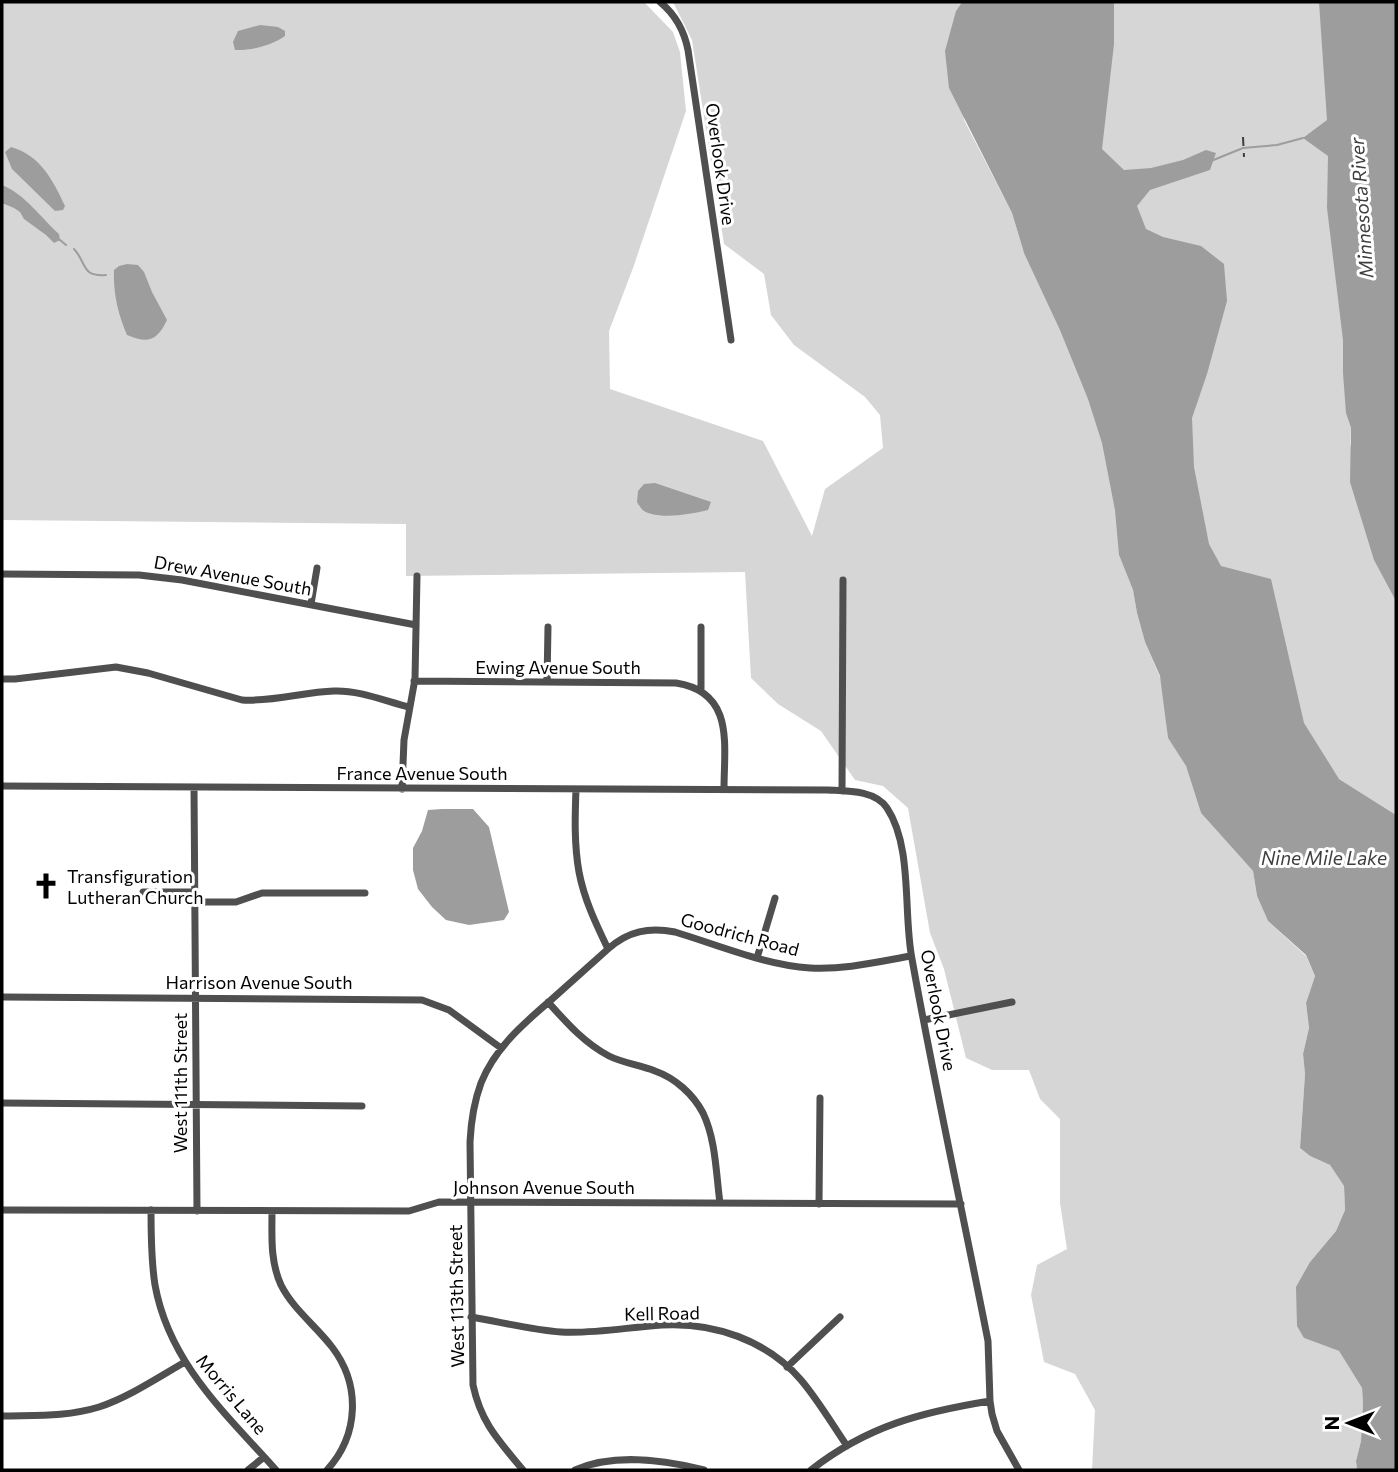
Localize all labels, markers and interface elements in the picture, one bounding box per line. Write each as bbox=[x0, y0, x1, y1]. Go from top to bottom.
street label: Overlook Drive bbox=[702, 102, 740, 226]
water label: Minnesota River bbox=[1345, 136, 1377, 279]
street label: Drew Avenue South bbox=[152, 550, 314, 600]
street label: Ewing Avenue South bbox=[475, 656, 641, 678]
street label: France Avenue South bbox=[336, 762, 508, 784]
water label: Nine Mile Lake bbox=[1261, 846, 1387, 869]
place label: Transfiguration Lutheran Church bbox=[67, 865, 204, 908]
church icon: Transfiguration Lutheran Church bbox=[31, 871, 61, 901]
street label: Goodrich Road bbox=[678, 908, 802, 960]
street label: Overlook Drive bbox=[916, 947, 962, 1073]
street label: Harrison Avenue South bbox=[165, 971, 353, 993]
street label: West 111th Street bbox=[169, 1013, 191, 1153]
street label: Johnson Avenue South bbox=[453, 1176, 635, 1198]
street label: West 113th Street bbox=[444, 1224, 468, 1368]
street label: Kell Road bbox=[624, 1301, 700, 1325]
street label: Morris Lane bbox=[192, 1349, 272, 1439]
north arrow bbox=[1314, 1388, 1384, 1458]
text: N bbox=[1320, 1416, 1343, 1430]

